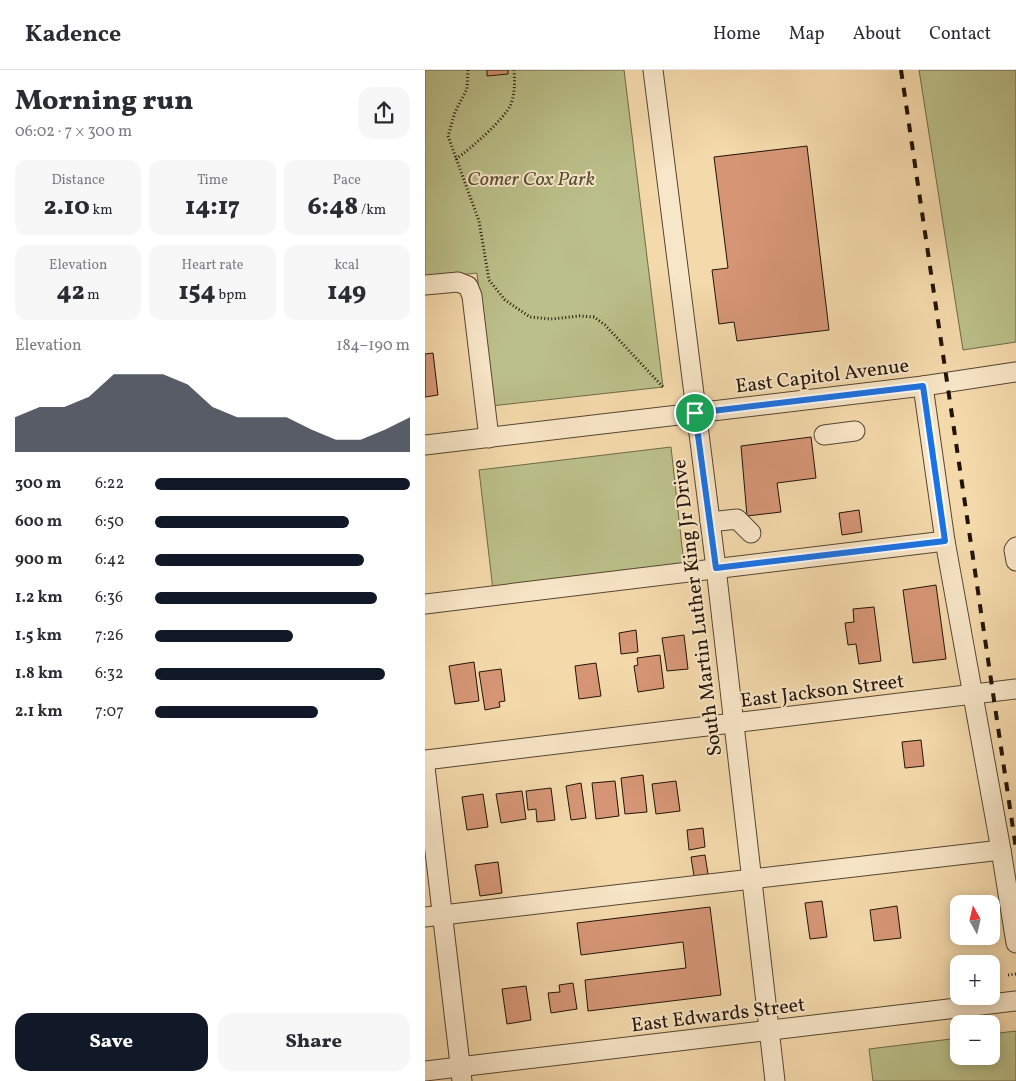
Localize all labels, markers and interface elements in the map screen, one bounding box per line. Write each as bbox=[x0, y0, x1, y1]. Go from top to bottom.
text: Kadence bbox=[25, 18, 121, 52]
text: Home bbox=[713, 22, 761, 47]
text: Map bbox=[789, 22, 825, 47]
text: About bbox=[853, 22, 901, 47]
text: Contact bbox=[929, 22, 991, 47]
text: Morning run bbox=[15, 82, 193, 121]
button: share bbox=[358, 87, 410, 139]
text: 06:02 · 7 × 300 m bbox=[15, 121, 132, 143]
park label: Comer Cox Park bbox=[467, 166, 595, 194]
text: Distance bbox=[51, 171, 105, 190]
text: Time bbox=[197, 171, 228, 190]
text: Pace bbox=[333, 171, 361, 190]
text: 2.10 bbox=[44, 190, 90, 225]
text: 14:17 bbox=[185, 190, 240, 225]
text: 6:48 bbox=[307, 190, 358, 225]
text: km bbox=[90, 201, 113, 220]
text: /km bbox=[358, 201, 386, 220]
text: Elevation bbox=[49, 256, 107, 275]
text: Heart rate bbox=[182, 256, 243, 275]
text: kcal bbox=[334, 256, 359, 275]
text: 42 bbox=[57, 275, 85, 310]
text: 154 bbox=[178, 275, 216, 310]
text: 149 bbox=[327, 275, 366, 310]
text: m bbox=[85, 286, 100, 305]
text: bpm bbox=[216, 286, 247, 305]
text: Elevation bbox=[15, 335, 82, 357]
text: 184–190 m bbox=[336, 335, 410, 357]
street label: East Capitol Avenue bbox=[734, 352, 911, 402]
pin bbox=[674, 392, 716, 434]
icon: arrive bbox=[681, 399, 709, 427]
street label: South Martin Luther King Jr Drive bbox=[666, 458, 730, 758]
text: 300 m bbox=[15, 473, 61, 495]
text: 6:22 bbox=[95, 473, 124, 495]
text: 600 m bbox=[15, 511, 62, 533]
text: 6:50 bbox=[95, 511, 124, 533]
text: 900 m bbox=[15, 549, 63, 571]
text: 6:42 bbox=[95, 549, 125, 571]
text: 1.2 km bbox=[15, 587, 63, 609]
text: 6:36 bbox=[95, 587, 123, 609]
text: 1.5 km bbox=[15, 625, 62, 647]
text: 7:26 bbox=[95, 625, 123, 647]
text: 1.8 km bbox=[15, 663, 63, 685]
text: 6:32 bbox=[95, 663, 124, 685]
street label: East Jackson Street bbox=[739, 668, 906, 716]
text: 2.1 km bbox=[15, 701, 63, 723]
text: 7:07 bbox=[95, 701, 124, 723]
north arrow bbox=[950, 895, 1000, 945]
map controls bbox=[950, 895, 1000, 1065]
button: + bbox=[950, 955, 1000, 1005]
street label: East Edwards Street bbox=[630, 991, 807, 1041]
button: Save bbox=[15, 1013, 208, 1071]
button: Share bbox=[218, 1013, 410, 1071]
button: − bbox=[950, 1015, 1000, 1065]

